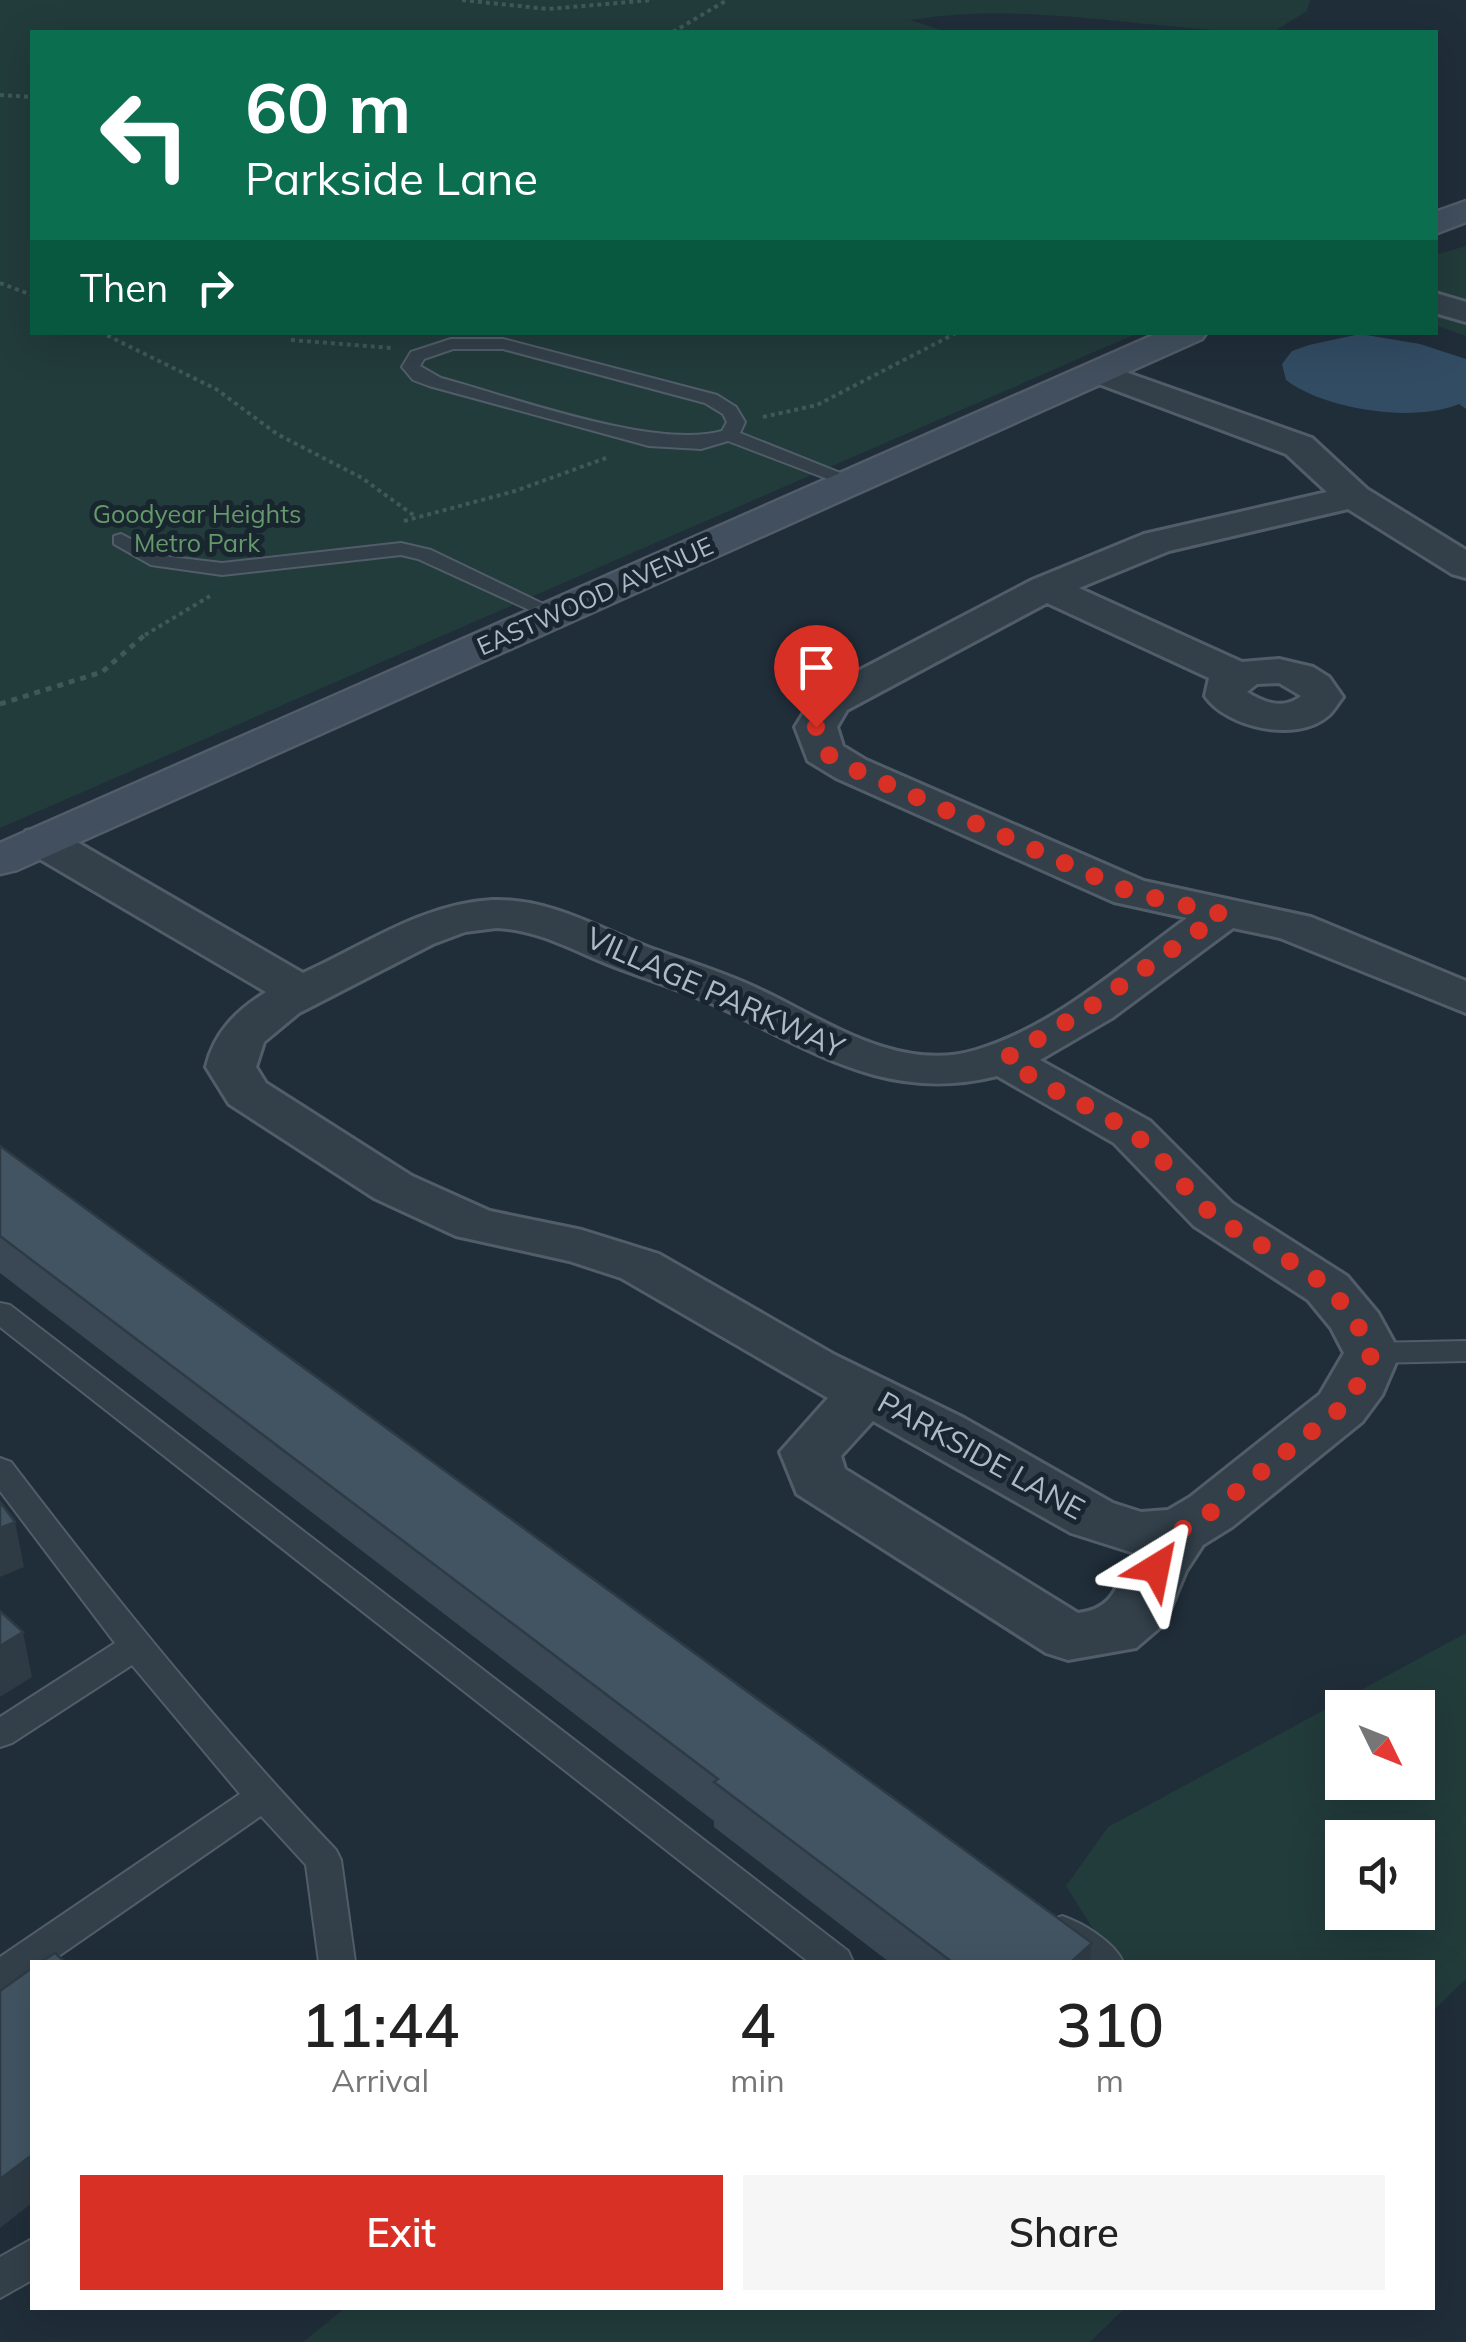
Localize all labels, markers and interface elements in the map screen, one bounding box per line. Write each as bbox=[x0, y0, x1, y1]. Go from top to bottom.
text: 60 m bbox=[245, 63, 411, 151]
icon: left bbox=[80, 70, 210, 200]
text: Parkside Lane bbox=[245, 150, 538, 206]
icon: right bbox=[188, 260, 243, 315]
text: Then bbox=[80, 264, 168, 312]
park label: Goodyear Heights Metro Park bbox=[93, 498, 301, 558]
street label: EASTWOOD AVENUE bbox=[472, 529, 718, 662]
pin bbox=[774, 625, 859, 728]
icon: arrive bbox=[789, 640, 844, 695]
street label: VILLAGE PARKWAY bbox=[580, 918, 851, 1066]
street label: PARKSIDE LANE bbox=[871, 1383, 1092, 1528]
position arrow bbox=[1104, 1516, 1208, 1620]
north arrow bbox=[1325, 1690, 1435, 1800]
map controls bbox=[1325, 1690, 1435, 1930]
button: sound bbox=[1325, 1820, 1435, 1930]
text: 11:44 bbox=[301, 1987, 459, 2062]
text: 4 bbox=[740, 1987, 776, 2062]
text: 310 bbox=[1056, 1987, 1164, 2062]
text: Arrival bbox=[331, 2060, 429, 2100]
text: min bbox=[730, 2060, 785, 2100]
text: m bbox=[1096, 2060, 1124, 2100]
button: Exit bbox=[80, 2175, 723, 2290]
button: Share bbox=[743, 2175, 1385, 2290]

